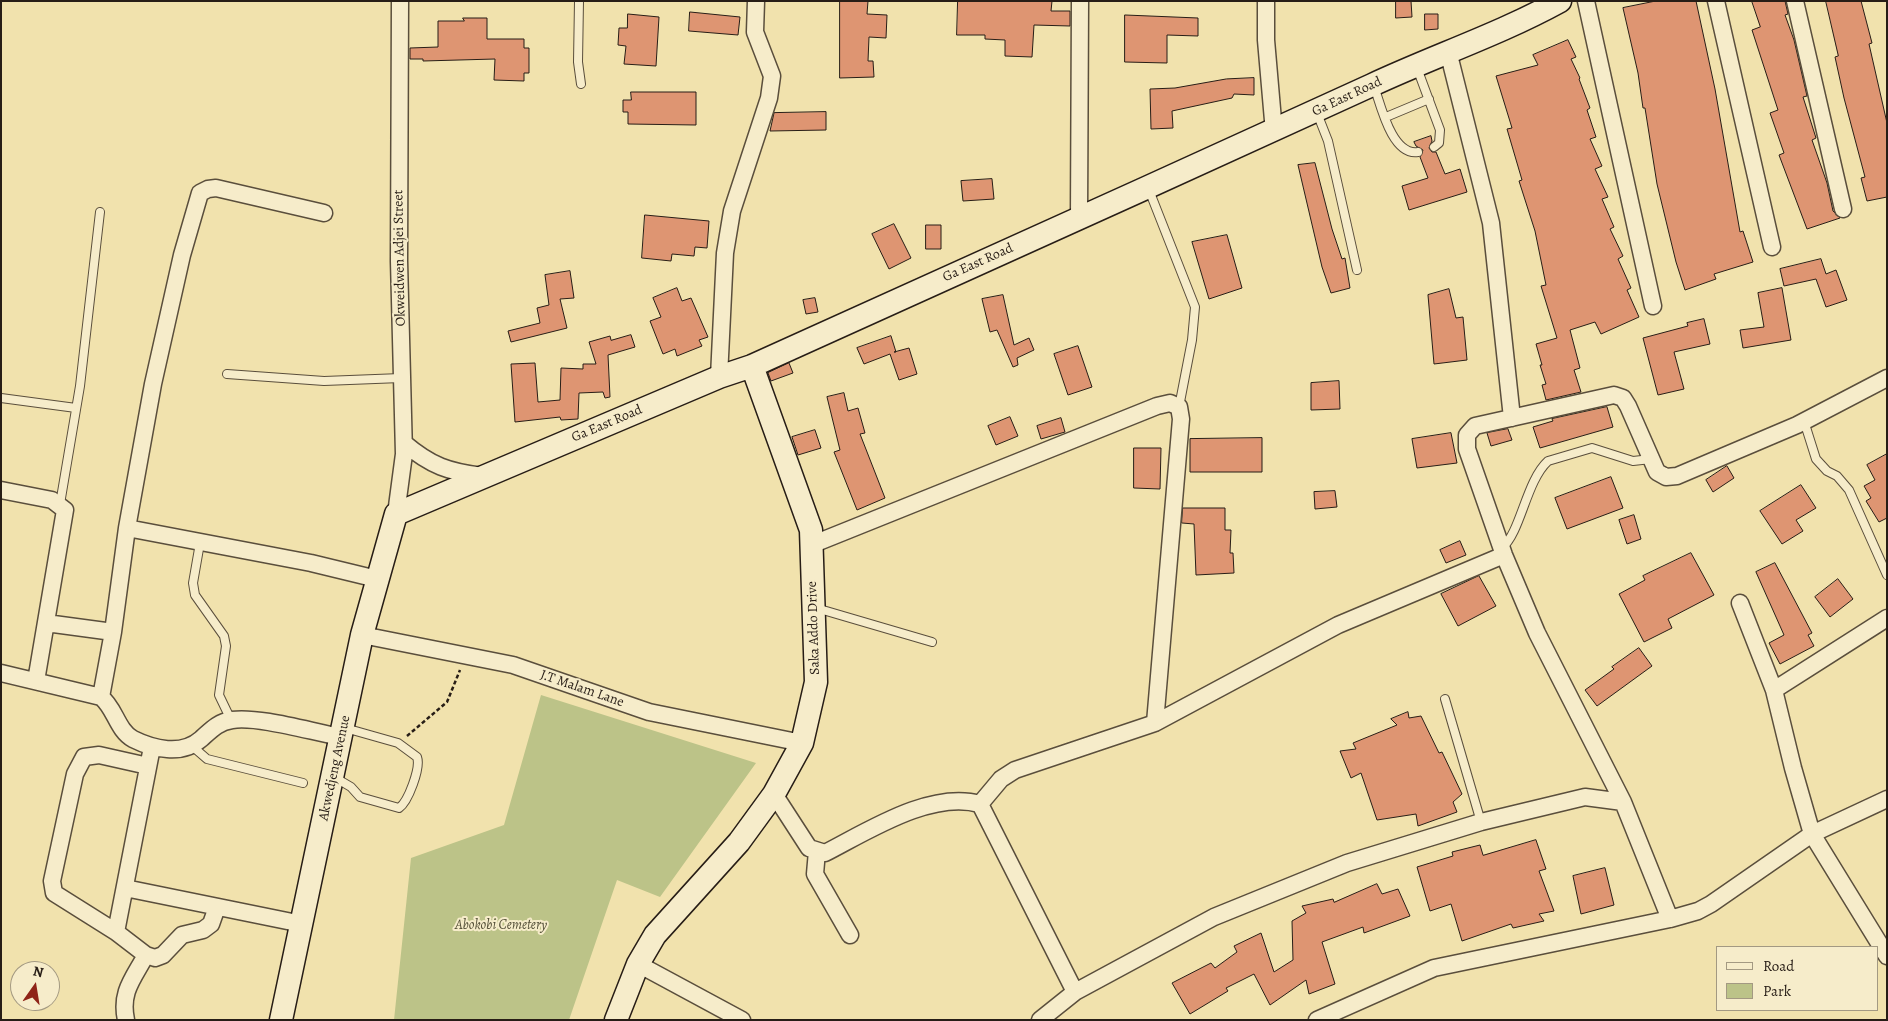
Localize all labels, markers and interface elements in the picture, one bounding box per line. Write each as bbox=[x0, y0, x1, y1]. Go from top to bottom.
street label: Ga East Road bbox=[1309, 74, 1385, 120]
street label: Okweidwen Adjei Street bbox=[390, 189, 410, 327]
street label: Ga East Road bbox=[940, 240, 1016, 286]
street label: Ga East Road bbox=[569, 402, 645, 446]
street label: Saka Addo Drive bbox=[804, 581, 824, 675]
street label: J.T Malam Lane bbox=[538, 667, 626, 711]
street label: Akwedjeng Avenue bbox=[316, 714, 354, 822]
park label: Abokobi Cemetery bbox=[455, 918, 547, 934]
legend bbox=[1716, 946, 1878, 1011]
text: Road bbox=[1763, 956, 1794, 976]
north arrow bbox=[10, 961, 60, 1011]
text: N bbox=[31, 961, 45, 982]
text: Park bbox=[1763, 981, 1791, 1001]

